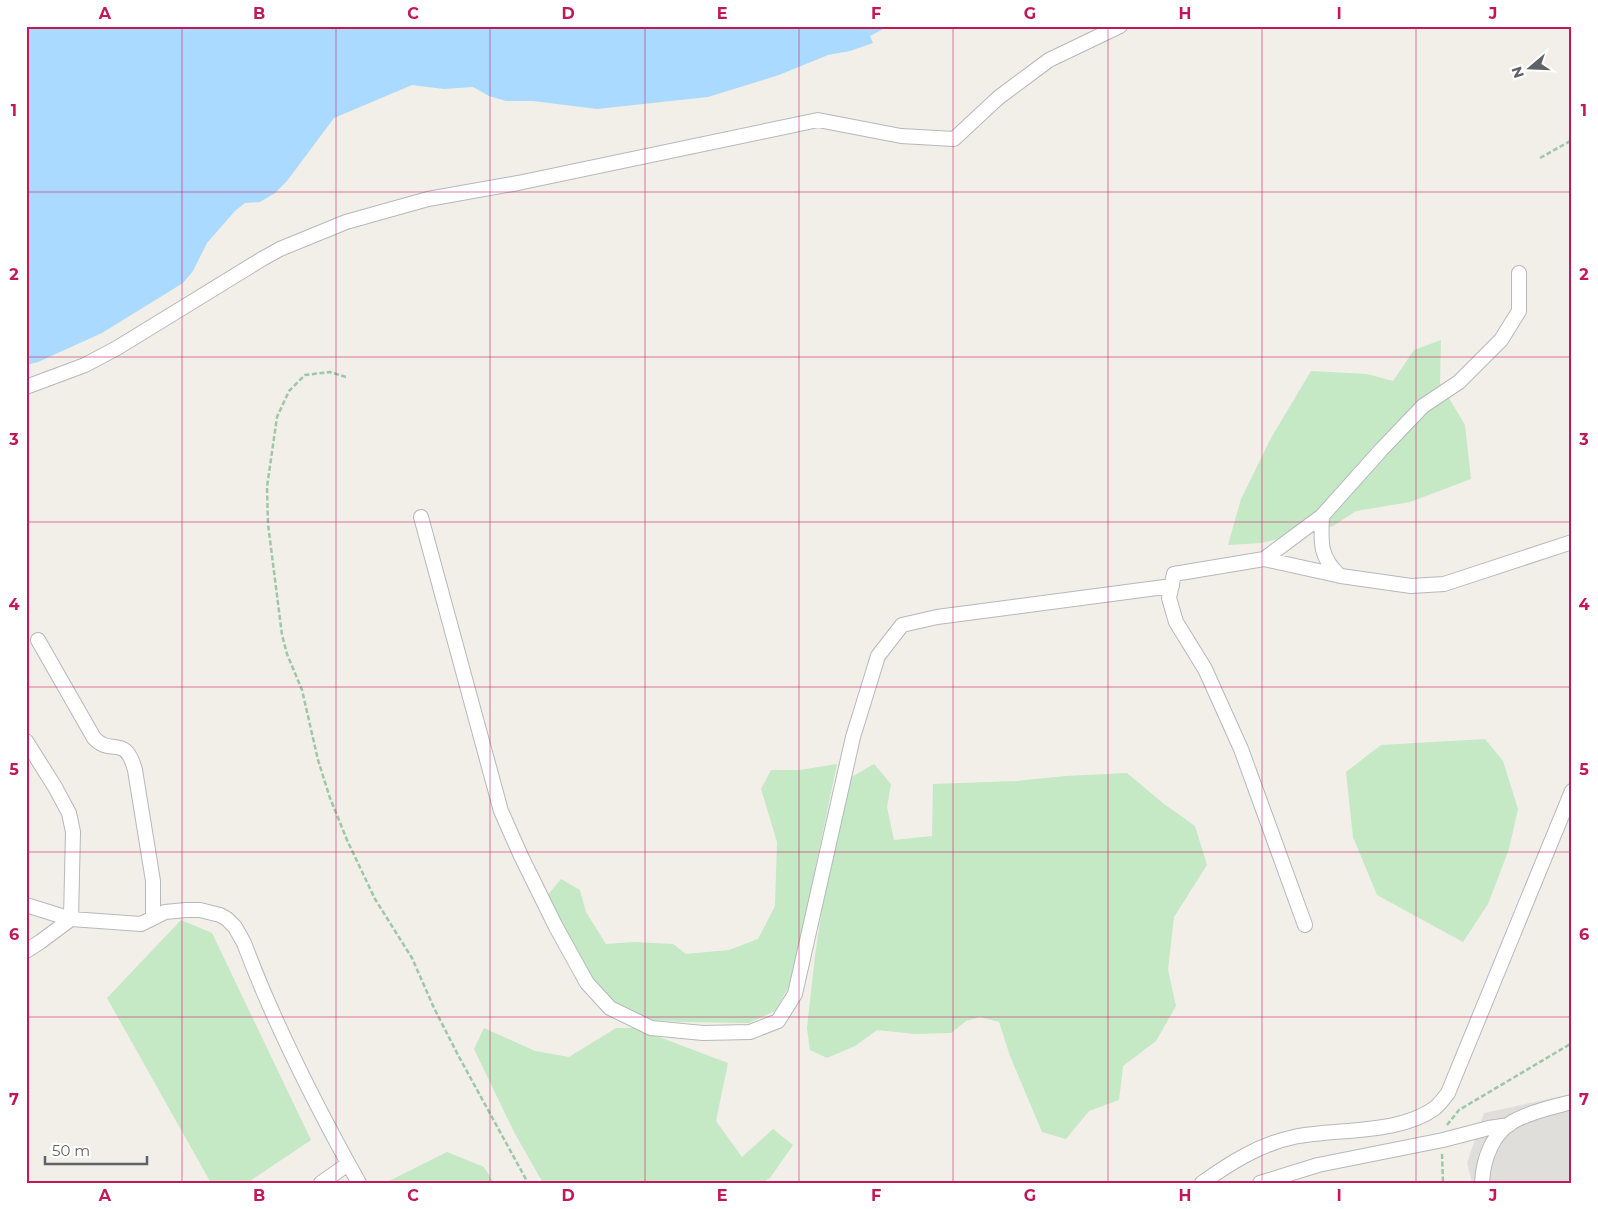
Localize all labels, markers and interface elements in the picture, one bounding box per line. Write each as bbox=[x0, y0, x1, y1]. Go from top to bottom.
text: A bbox=[98, 4, 112, 23]
text: B bbox=[253, 4, 265, 23]
text: C bbox=[407, 4, 419, 23]
text: D bbox=[561, 4, 575, 23]
text: E bbox=[717, 4, 727, 23]
text: F bbox=[871, 4, 881, 23]
text: G bbox=[1024, 4, 1036, 23]
text: H bbox=[1179, 4, 1191, 23]
text: I bbox=[1336, 4, 1342, 23]
text: J bbox=[1488, 4, 1497, 23]
north arrow bbox=[1506, 42, 1556, 92]
text: N bbox=[1507, 64, 1528, 81]
text: 1 bbox=[11, 101, 17, 120]
text: 1 bbox=[1581, 101, 1587, 120]
text: 2 bbox=[9, 265, 19, 284]
text: 2 bbox=[1579, 265, 1589, 284]
text: 3 bbox=[8, 430, 19, 449]
text: 3 bbox=[1578, 430, 1589, 449]
text: 4 bbox=[8, 595, 20, 614]
text: 4 bbox=[1578, 595, 1590, 614]
text: 5 bbox=[9, 760, 19, 779]
text: 5 bbox=[1579, 760, 1589, 779]
text: 6 bbox=[9, 925, 19, 944]
text: 6 bbox=[1579, 925, 1589, 944]
text: 7 bbox=[9, 1090, 19, 1109]
text: 7 bbox=[1579, 1090, 1589, 1109]
scale bar bbox=[45, 1134, 148, 1166]
text: 50 m bbox=[52, 1141, 90, 1160]
text: A bbox=[98, 1186, 112, 1205]
text: B bbox=[253, 1186, 265, 1205]
text: C bbox=[407, 1186, 419, 1205]
text: D bbox=[561, 1186, 575, 1205]
text: E bbox=[717, 1186, 727, 1205]
text: F bbox=[871, 1186, 881, 1205]
text: G bbox=[1024, 1186, 1036, 1205]
text: H bbox=[1179, 1186, 1191, 1205]
text: I bbox=[1336, 1186, 1342, 1205]
text: J bbox=[1488, 1186, 1497, 1205]

